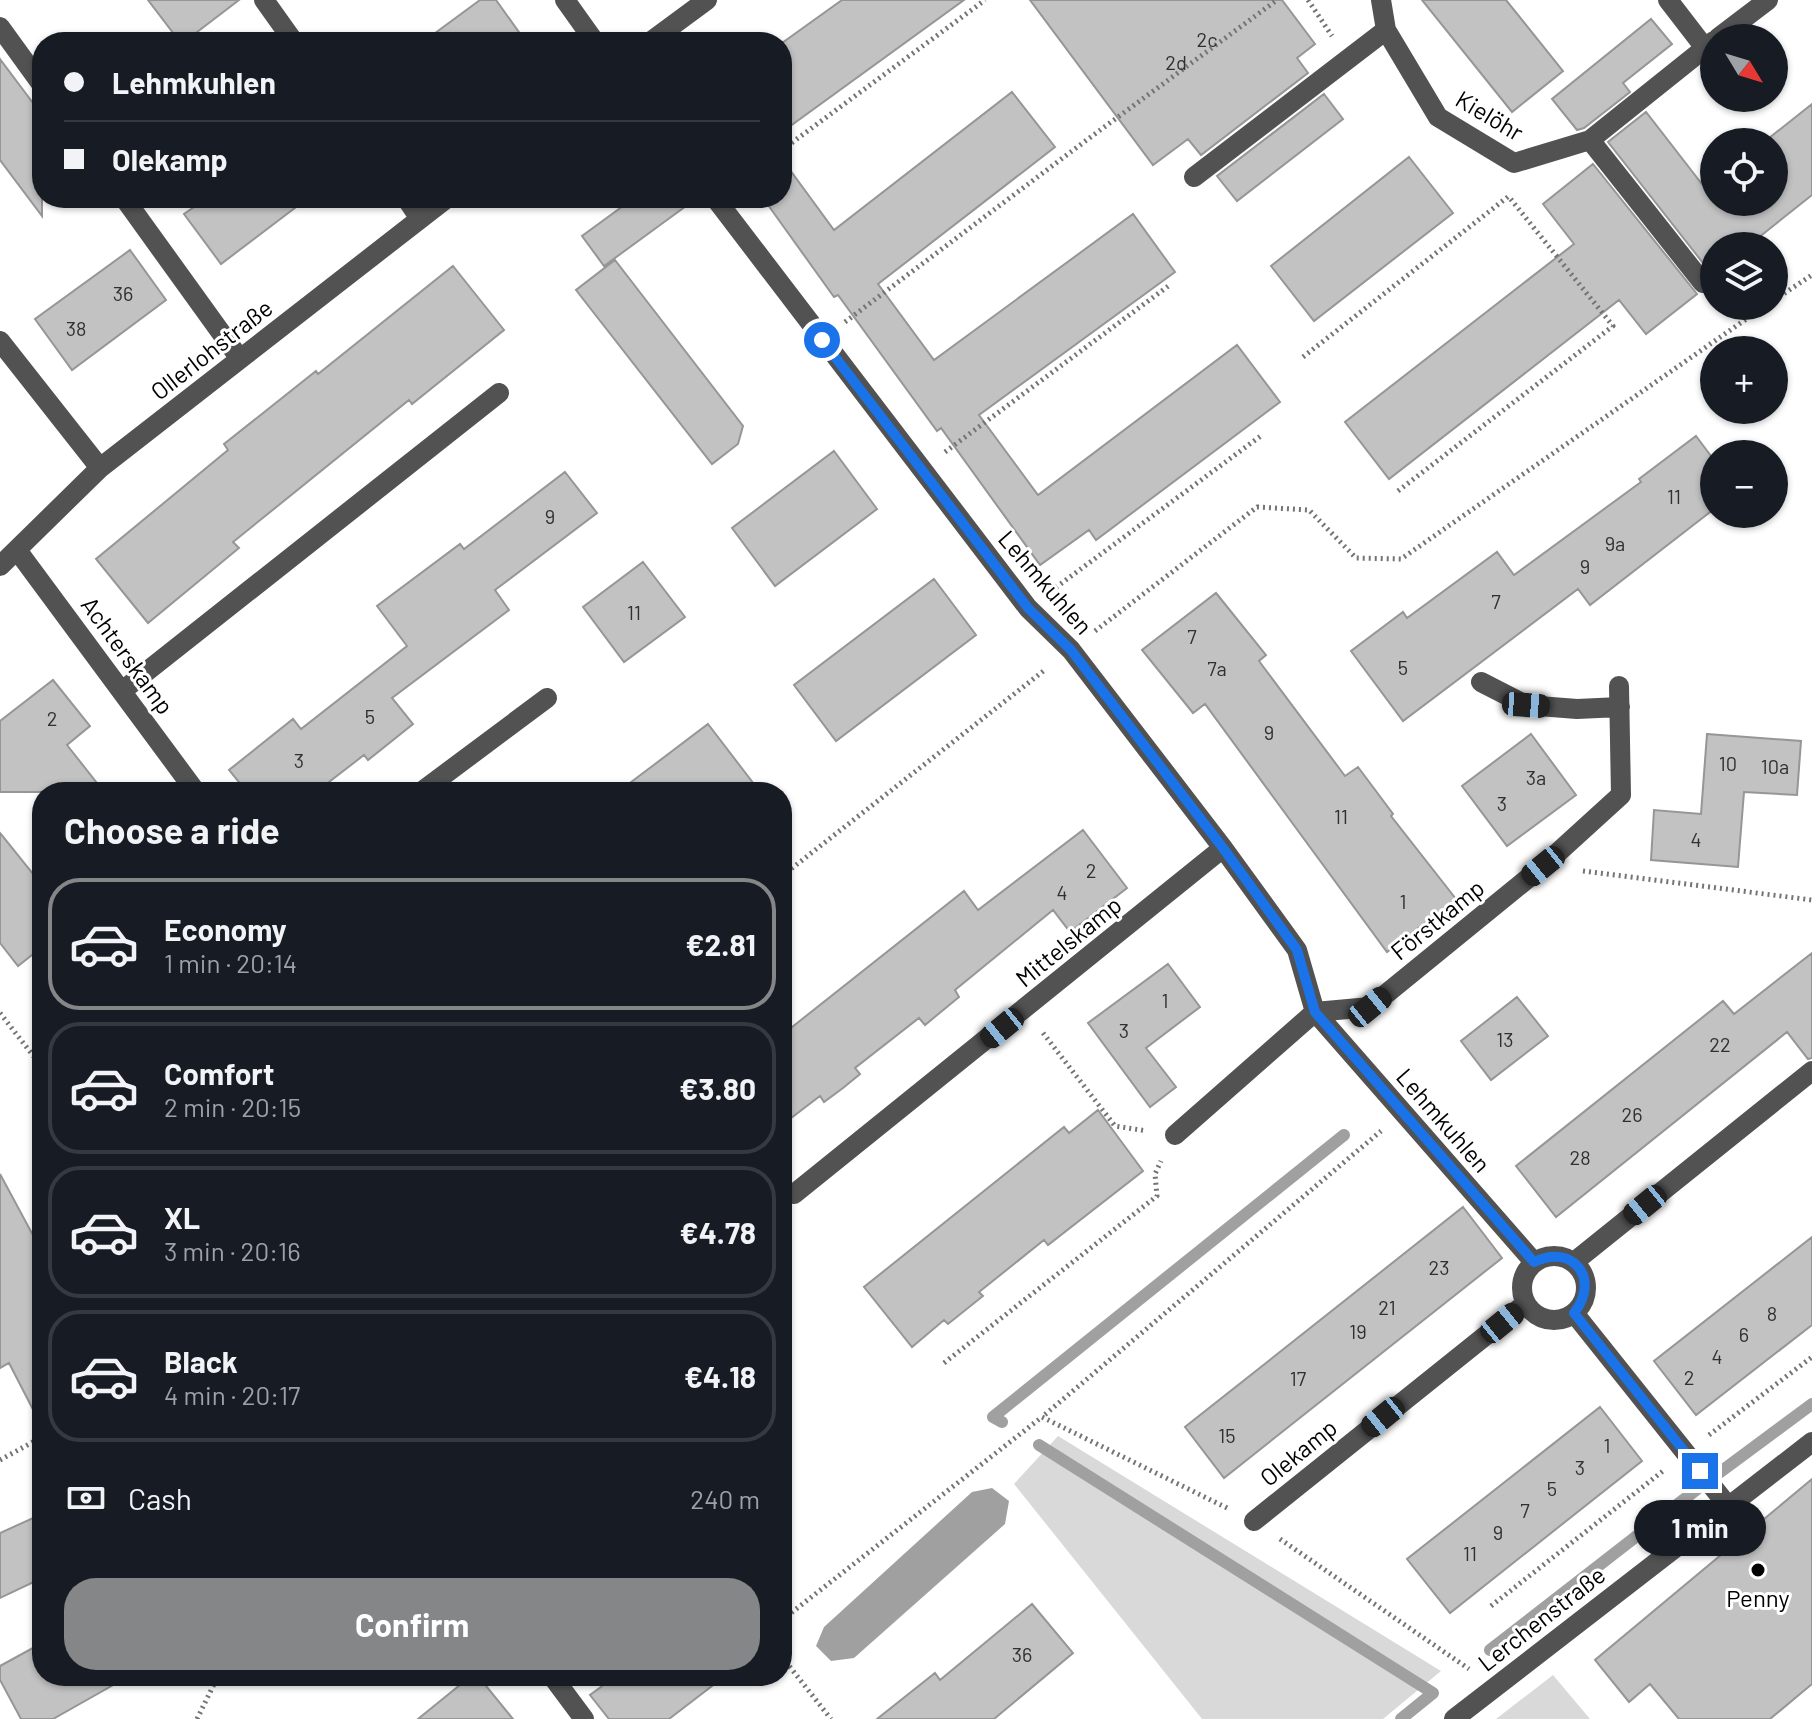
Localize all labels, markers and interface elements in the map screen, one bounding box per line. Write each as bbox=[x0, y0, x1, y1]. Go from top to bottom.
north arrow bbox=[1700, 24, 1788, 112]
map controls bbox=[1700, 24, 1788, 528]
house number: 2c bbox=[1196, 27, 1218, 51]
house number: 2d bbox=[1165, 50, 1187, 74]
text: Lehmkuhlen bbox=[112, 64, 276, 100]
street label: Kielöhr bbox=[1451, 84, 1529, 147]
button: locate bbox=[1700, 128, 1788, 216]
text: Olekamp bbox=[112, 141, 228, 177]
button: layers bbox=[1700, 232, 1788, 320]
house number: 36 bbox=[113, 281, 133, 305]
street label: Ollerlohstraße bbox=[144, 293, 278, 405]
house number: 38 bbox=[66, 316, 86, 340]
route start bbox=[804, 322, 840, 358]
button: + bbox=[1700, 336, 1788, 424]
button: − bbox=[1700, 440, 1788, 528]
house number: 11 bbox=[1667, 484, 1681, 508]
house number: 9 bbox=[545, 504, 555, 528]
street label: Lehmkuhlen bbox=[993, 524, 1099, 640]
house number: 9a bbox=[1605, 531, 1625, 555]
house number: 9 bbox=[1580, 554, 1590, 578]
house number: 7 bbox=[1491, 589, 1501, 613]
street label: Achterskamp bbox=[76, 591, 180, 719]
house number: 11 bbox=[627, 600, 641, 624]
house number: 7 bbox=[1187, 624, 1197, 648]
house number: 5 bbox=[1398, 655, 1408, 679]
house number: 7a bbox=[1207, 656, 1227, 680]
car bbox=[1501, 691, 1551, 719]
house number: 5 bbox=[365, 704, 375, 728]
house number: 2 bbox=[47, 706, 57, 730]
house number: 9 bbox=[1264, 720, 1274, 744]
house number: 3 bbox=[294, 748, 304, 772]
house number: 10 bbox=[1719, 751, 1737, 775]
house number: 10a bbox=[1761, 754, 1789, 778]
house number: 3a bbox=[1526, 765, 1546, 789]
house number: 3 bbox=[1497, 791, 1507, 815]
house number: 11 bbox=[1334, 804, 1348, 828]
text: Choose a ride bbox=[64, 808, 280, 851]
house number: 4 bbox=[1690, 827, 1702, 851]
car bbox=[1517, 842, 1569, 890]
house number: 2 bbox=[1086, 858, 1096, 882]
street label: Förstkamp bbox=[1385, 873, 1489, 965]
house number: 4 bbox=[1056, 880, 1068, 904]
house number: 1 bbox=[1400, 889, 1407, 913]
street label: Mittelskamp bbox=[1009, 890, 1127, 992]
icon: car bbox=[68, 908, 140, 980]
text: Economy bbox=[164, 911, 287, 947]
text: €2.81 bbox=[686, 926, 756, 962]
text: 1 min · 20:14 bbox=[164, 947, 297, 978]
car bbox=[1344, 983, 1396, 1031]
house number: 1 bbox=[1162, 988, 1169, 1012]
car bbox=[976, 1004, 1028, 1052]
house number: 3 bbox=[1119, 1018, 1129, 1042]
house number: 13 bbox=[1496, 1027, 1514, 1051]
house number: 22 bbox=[1709, 1032, 1731, 1056]
icon: car bbox=[68, 1052, 140, 1124]
text: Comfort bbox=[164, 1055, 274, 1091]
street label: Lehmkuhlen bbox=[1391, 1062, 1497, 1178]
text: €3.80 bbox=[679, 1070, 756, 1106]
text: 2 min · 20:15 bbox=[164, 1091, 301, 1122]
house number: 26 bbox=[1621, 1102, 1643, 1126]
house number: 28 bbox=[1569, 1145, 1591, 1169]
car bbox=[1619, 1181, 1671, 1229]
icon: car bbox=[68, 1196, 140, 1268]
text: XL bbox=[164, 1199, 200, 1235]
text: €4.78 bbox=[680, 1214, 756, 1250]
text: 3 min · 20:16 bbox=[164, 1235, 301, 1266]
house number: 23 bbox=[1429, 1255, 1449, 1279]
house number: 21 bbox=[1378, 1295, 1396, 1319]
car bbox=[1476, 1299, 1528, 1347]
house number: 8 bbox=[1767, 1301, 1777, 1325]
house number: 19 bbox=[1349, 1319, 1367, 1343]
house number: 6 bbox=[1739, 1322, 1749, 1346]
icon: car bbox=[68, 1340, 140, 1412]
text: Black bbox=[164, 1343, 238, 1379]
house number: 4 bbox=[1711, 1344, 1723, 1368]
text: €4.18 bbox=[684, 1358, 756, 1394]
house number: 2 bbox=[1684, 1365, 1694, 1389]
house number: 17 bbox=[1290, 1366, 1307, 1390]
text: 4 min · 20:17 bbox=[164, 1379, 300, 1410]
car bbox=[1357, 1393, 1409, 1441]
street label: Olekamp bbox=[1254, 1412, 1342, 1492]
house number: 15 bbox=[1218, 1423, 1236, 1447]
house number: 1 bbox=[1604, 1433, 1611, 1457]
route end bbox=[1682, 1453, 1718, 1489]
house number: 3 bbox=[1575, 1455, 1585, 1479]
icon: cash bbox=[64, 1476, 108, 1520]
house number: 5 bbox=[1547, 1476, 1557, 1500]
text: Cash bbox=[128, 1480, 192, 1516]
text: 240 m bbox=[690, 1483, 760, 1514]
house number: 7 bbox=[1520, 1498, 1530, 1522]
callout: 1 min bbox=[1634, 1499, 1766, 1555]
text: 1 min bbox=[1672, 1512, 1728, 1543]
house number: 9 bbox=[1493, 1520, 1503, 1544]
house number: 11 bbox=[1463, 1541, 1477, 1565]
street label: Lerchenstraße bbox=[1472, 1559, 1610, 1677]
marker: Penny bbox=[1749, 1561, 1767, 1579]
button: Confirm bbox=[64, 1578, 760, 1670]
place label: Penny bbox=[1726, 1583, 1790, 1612]
house number: 36 bbox=[1012, 1642, 1032, 1666]

